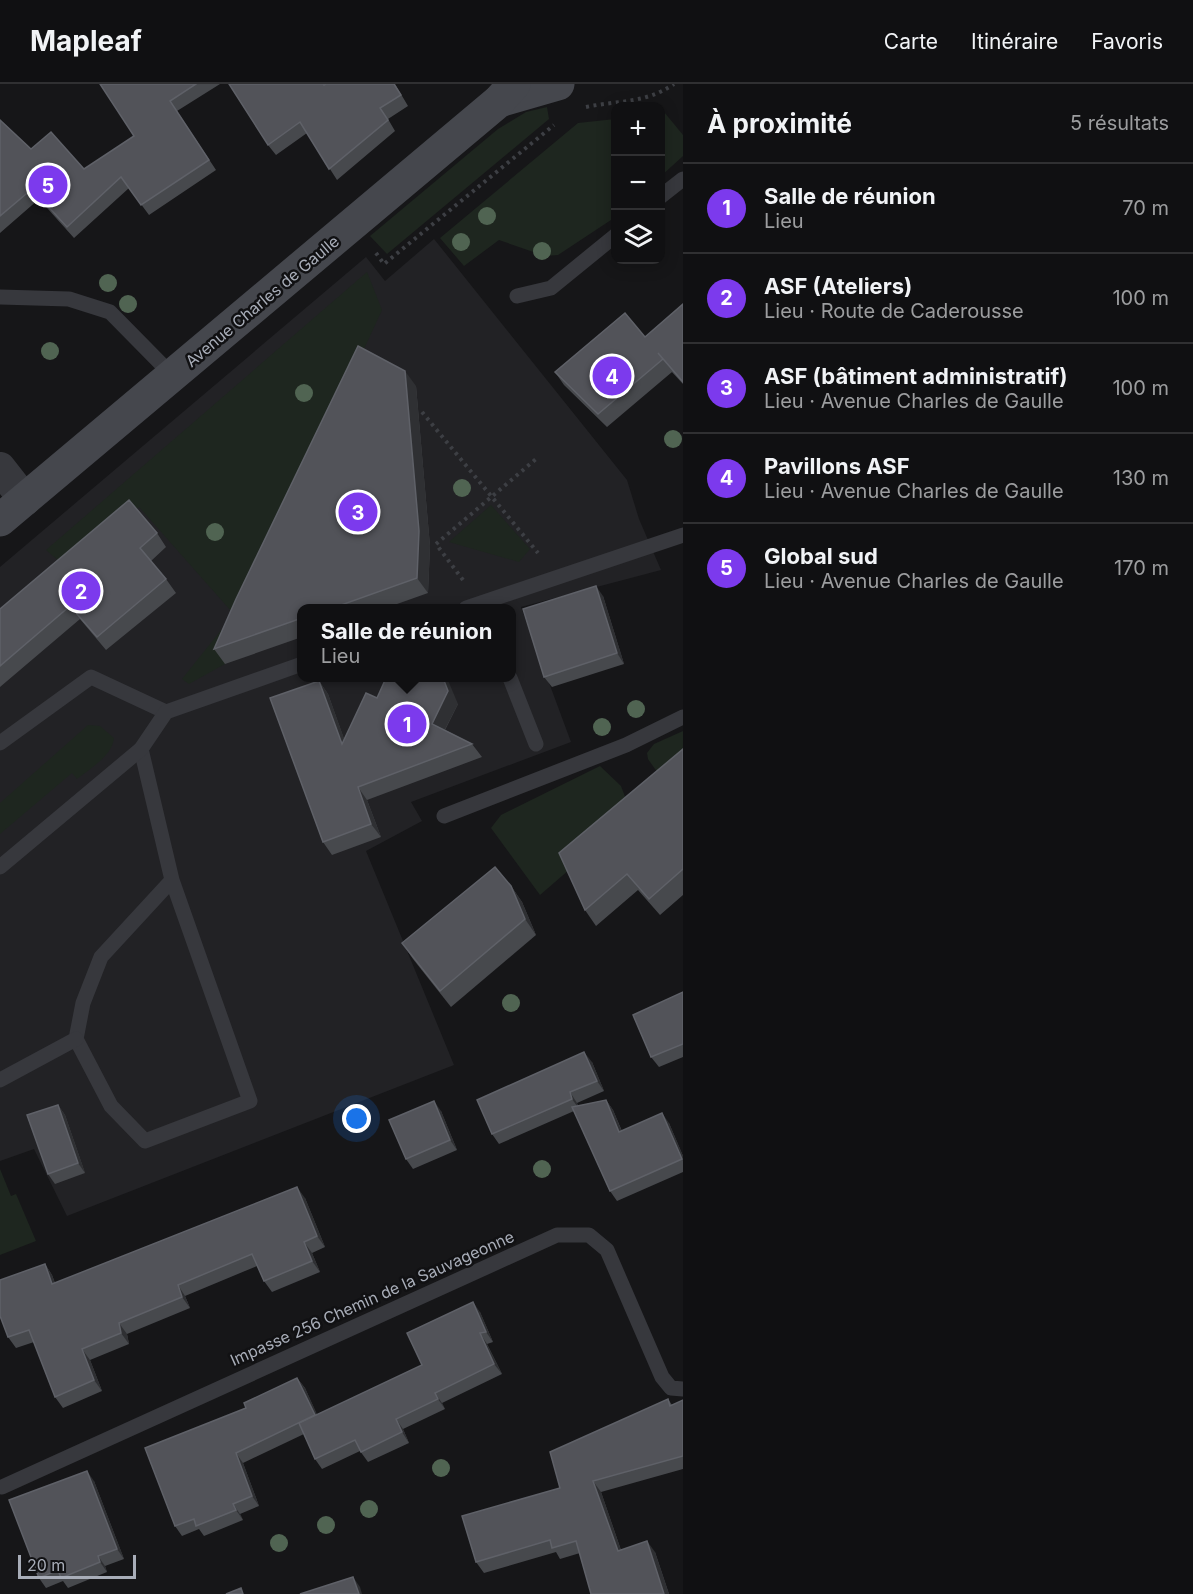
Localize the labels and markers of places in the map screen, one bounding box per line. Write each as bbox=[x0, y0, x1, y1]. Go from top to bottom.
pin: 5 bbox=[28, 162, 68, 208]
pin: 4 bbox=[592, 354, 632, 398]
pin: 3 bbox=[338, 490, 378, 534]
pin: 2 bbox=[62, 568, 100, 614]
pin: 1 bbox=[388, 702, 426, 746]

